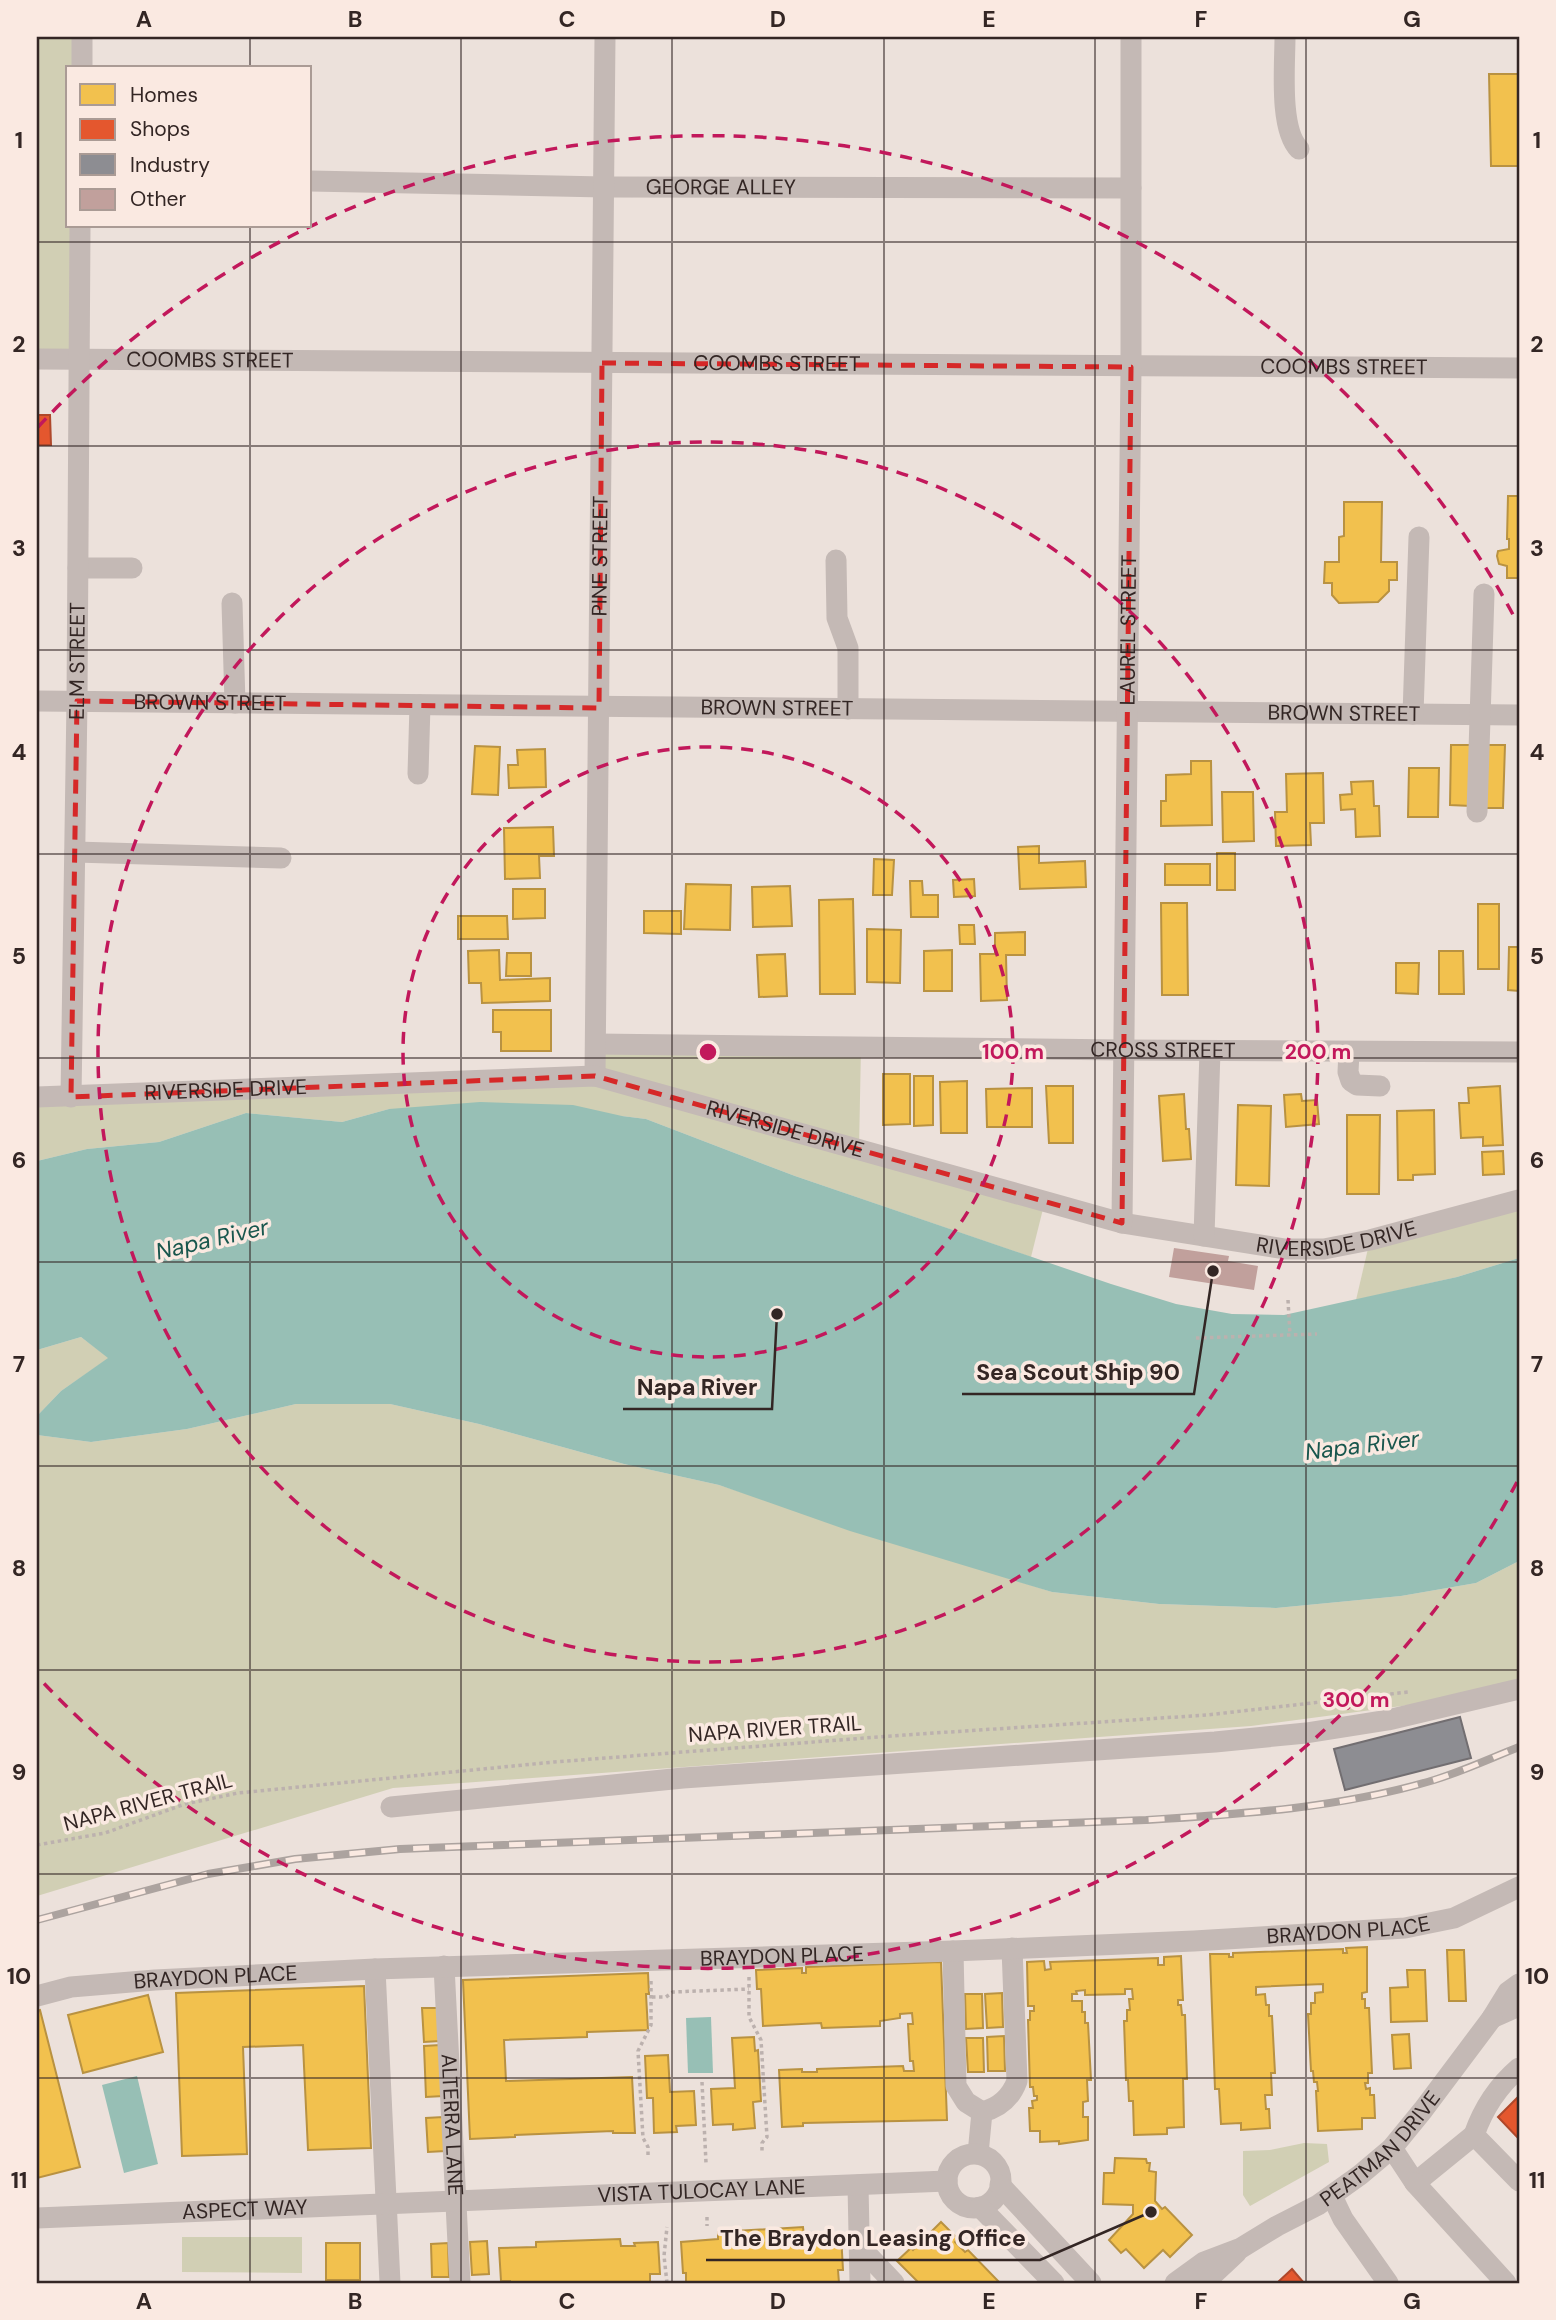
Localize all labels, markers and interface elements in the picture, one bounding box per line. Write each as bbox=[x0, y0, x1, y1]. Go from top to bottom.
text: A bbox=[136, 4, 152, 34]
text: B bbox=[348, 4, 362, 34]
text: C bbox=[559, 4, 575, 34]
text: D bbox=[770, 4, 786, 34]
text: E bbox=[982, 4, 996, 34]
text: F bbox=[1195, 4, 1208, 34]
text: G bbox=[1403, 4, 1421, 34]
legend bbox=[66, 66, 312, 228]
text: Homes bbox=[130, 81, 198, 109]
text: Shops bbox=[130, 115, 190, 143]
text: 1 bbox=[15, 125, 23, 155]
text: 1 bbox=[1533, 125, 1541, 155]
text: Industry bbox=[130, 151, 210, 179]
street label: GEORGE ALLEY bbox=[646, 173, 796, 201]
text: Other bbox=[130, 185, 186, 213]
text: 2 bbox=[12, 329, 26, 359]
text: 2 bbox=[1530, 329, 1544, 359]
street label: COOMBS STREET bbox=[126, 346, 294, 375]
street label: COOMBS STREET bbox=[693, 349, 861, 378]
street label: COOMBS STREET bbox=[1260, 352, 1428, 381]
street label: PINE STREET bbox=[585, 495, 615, 617]
text: 3 bbox=[12, 533, 26, 563]
text: 3 bbox=[1530, 533, 1544, 563]
street label: LAUREL STREET bbox=[1113, 554, 1143, 706]
street label: ELM STREET bbox=[63, 602, 92, 720]
street label: BROWN STREET bbox=[133, 688, 287, 717]
street label: BROWN STREET bbox=[700, 693, 854, 723]
street label: BROWN STREET bbox=[1267, 699, 1421, 728]
text: 4 bbox=[12, 737, 27, 767]
text: 4 bbox=[1530, 737, 1545, 767]
text: 5 bbox=[12, 941, 26, 971]
text: 5 bbox=[1530, 941, 1544, 971]
street label: CROSS STREET bbox=[1090, 1036, 1236, 1065]
text: 100 m bbox=[982, 1038, 1044, 1066]
text: 200 m bbox=[1285, 1038, 1351, 1066]
centre of rings bbox=[696, 1040, 720, 1064]
street label: RIVERSIDE DRIVE bbox=[144, 1073, 308, 1107]
street label: RIVERSIDE DRIVE bbox=[703, 1094, 867, 1164]
text: 6 bbox=[12, 1145, 26, 1175]
text: 6 bbox=[1530, 1145, 1544, 1175]
water label: Napa River bbox=[153, 1211, 273, 1267]
street label: RIVERSIDE DRIVE bbox=[1254, 1214, 1420, 1263]
text: 7 bbox=[13, 1349, 25, 1379]
text: 7 bbox=[1531, 1349, 1543, 1379]
callout: Sea Scout Ship 90 bbox=[962, 1350, 1194, 1394]
text: Sea Scout Ship 90 bbox=[976, 1357, 1180, 1387]
callout: Napa River bbox=[623, 1365, 772, 1409]
text: Napa River bbox=[637, 1372, 757, 1402]
water label: Napa River bbox=[1303, 1423, 1422, 1467]
text: 8 bbox=[12, 1553, 26, 1583]
text: 8 bbox=[1530, 1553, 1544, 1583]
text: 300 m bbox=[1323, 1686, 1389, 1714]
street label: NAPA RIVER TRAIL bbox=[687, 1709, 863, 1749]
text: 9 bbox=[12, 1757, 26, 1787]
text: 9 bbox=[1530, 1757, 1544, 1787]
street label: NAPA RIVER TRAIL bbox=[60, 1766, 236, 1838]
street label: BRAYDON PLACE bbox=[1266, 1909, 1433, 1950]
street label: BRAYDON PLACE bbox=[700, 1940, 864, 1973]
street label: BRAYDON PLACE bbox=[132, 1959, 298, 1996]
text: 10 bbox=[7, 1961, 31, 1991]
text: 10 bbox=[1525, 1961, 1549, 1991]
street label: ALTERRA LANE bbox=[434, 2053, 470, 2197]
street label: PEATMAN DRIVE bbox=[1314, 2085, 1447, 2213]
text: 11 bbox=[11, 2165, 27, 2195]
text: 11 bbox=[1529, 2165, 1545, 2195]
street label: VISTA TULOCAY LANE bbox=[597, 2173, 806, 2209]
street label: ASPECT WAY bbox=[181, 2193, 308, 2226]
callout: The Braydon Leasing Office bbox=[706, 2216, 1040, 2260]
text: The Braydon Leasing Office bbox=[720, 2223, 1026, 2253]
text: A bbox=[136, 2286, 152, 2316]
text: B bbox=[348, 2286, 362, 2316]
text: C bbox=[559, 2286, 575, 2316]
text: D bbox=[770, 2286, 786, 2316]
text: E bbox=[982, 2286, 996, 2316]
text: F bbox=[1195, 2286, 1208, 2316]
text: G bbox=[1403, 2286, 1421, 2316]

